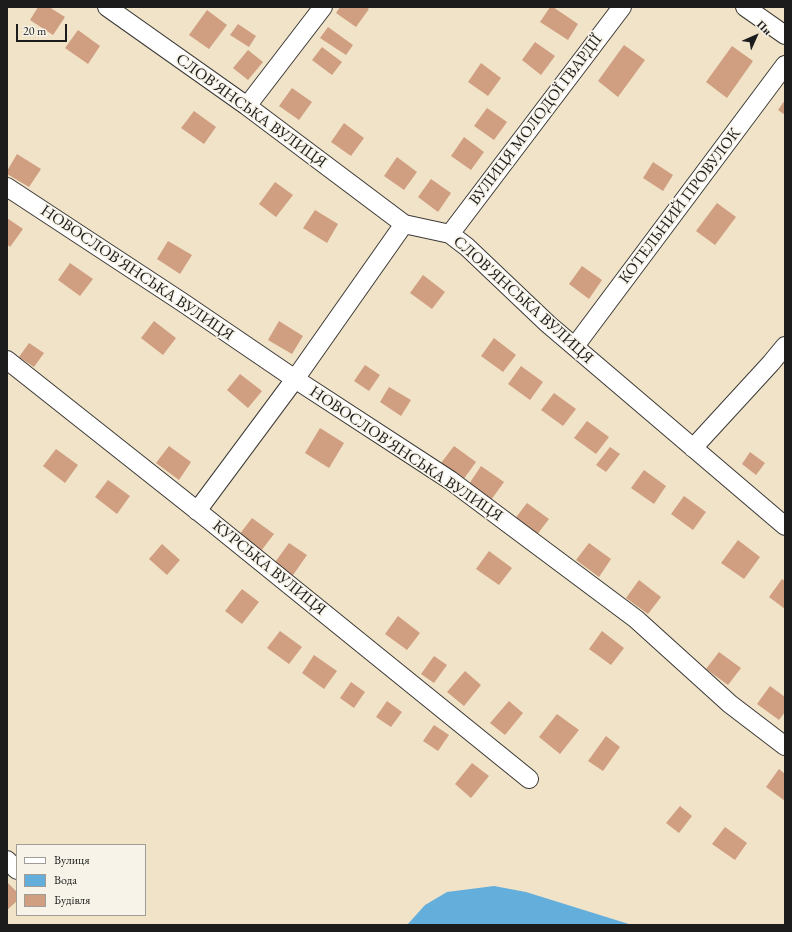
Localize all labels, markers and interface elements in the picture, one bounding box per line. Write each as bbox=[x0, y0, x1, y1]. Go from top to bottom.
scale bar bbox=[18, 16, 69, 42]
north arrow bbox=[736, 16, 776, 56]
text: Пн bbox=[754, 17, 775, 38]
text: 20 m bbox=[23, 23, 46, 39]
street label: ВУЛИЦЯ МОЛОДОЇ ГВАРДІЇ bbox=[465, 31, 607, 209]
street label: СЛОВ'ЯНСЬКА ВУЛИЦЯ bbox=[172, 50, 330, 172]
street label: КОТЕЛЬНИЙ ПРОВУЛОК bbox=[615, 124, 745, 288]
street label: НОВОСЛОВ'ЯНСЬКА ВУЛИЦЯ bbox=[37, 201, 237, 345]
street label: СЛОВ'ЯНСЬКА ВУЛИЦЯ bbox=[449, 232, 597, 368]
street label: НОВОСЛОВ'ЯНСЬКА ВУЛИЦЯ bbox=[306, 382, 506, 526]
street label: КУРСЬКА ВУЛИЦЯ bbox=[208, 516, 330, 620]
legend bbox=[16, 844, 146, 916]
text: Вулиця bbox=[54, 852, 90, 868]
text: Вода bbox=[54, 872, 77, 888]
text: Будівля bbox=[54, 892, 90, 908]

